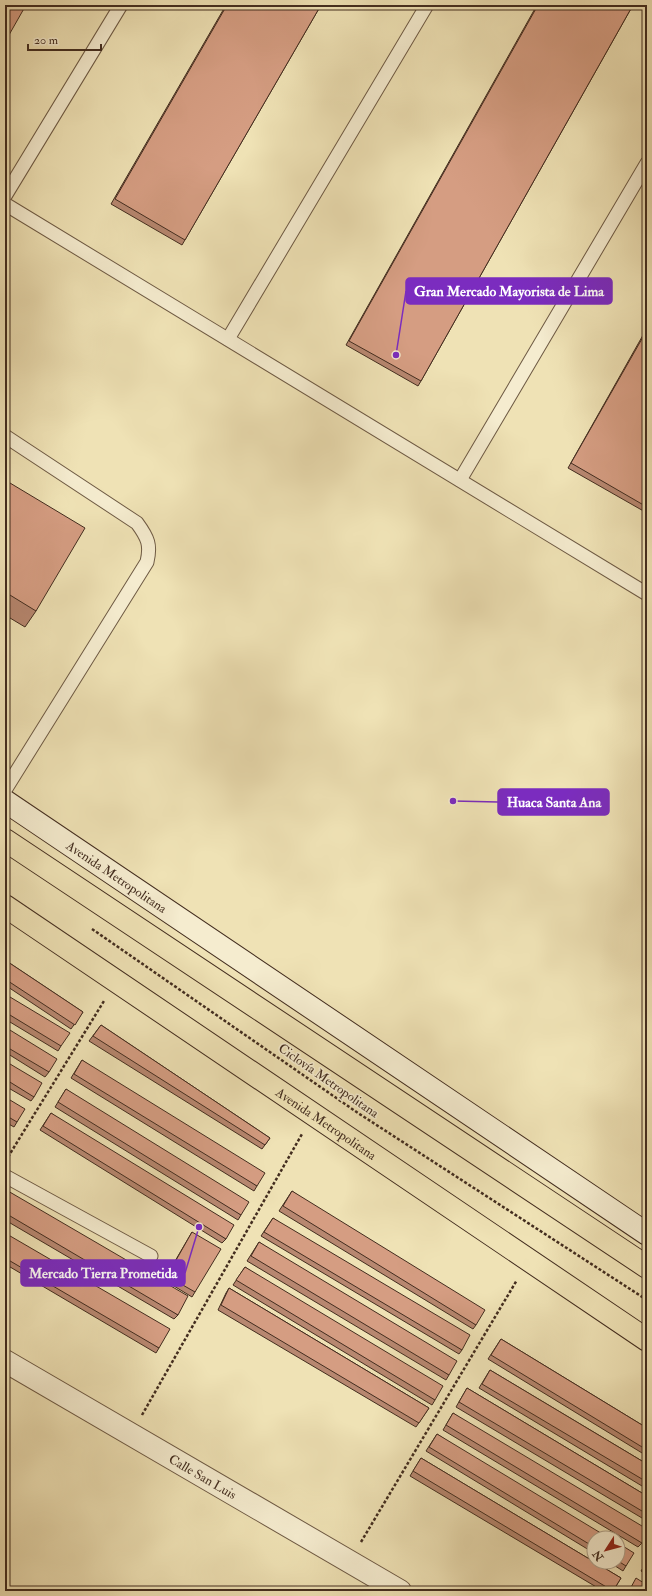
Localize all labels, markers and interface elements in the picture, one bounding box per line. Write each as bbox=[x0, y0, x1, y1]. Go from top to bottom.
scale bar bbox=[28, 26, 101, 52]
text: 20 m bbox=[34, 33, 59, 48]
callout: Gran Mercado Mayorista de Lima bbox=[406, 278, 612, 304]
text: Gran Mercado Mayorista de Lima bbox=[414, 283, 605, 301]
callout: Huaca Santa Ana bbox=[498, 789, 609, 815]
text: Huaca Santa Ana bbox=[507, 794, 602, 811]
street label: Avenida Metropolitana bbox=[62, 837, 170, 917]
street label: Ciclovía Metropolitana bbox=[275, 1040, 382, 1123]
street label: Avenida Metropolitana bbox=[272, 1084, 380, 1164]
callout: Mercado Tierra Prometida bbox=[21, 1260, 185, 1286]
text: Mercado Tierra Prometida bbox=[28, 1265, 179, 1282]
street label: Calle San Luis bbox=[166, 1451, 240, 1503]
north arrow bbox=[586, 1530, 626, 1570]
text: N bbox=[589, 1547, 607, 1564]

